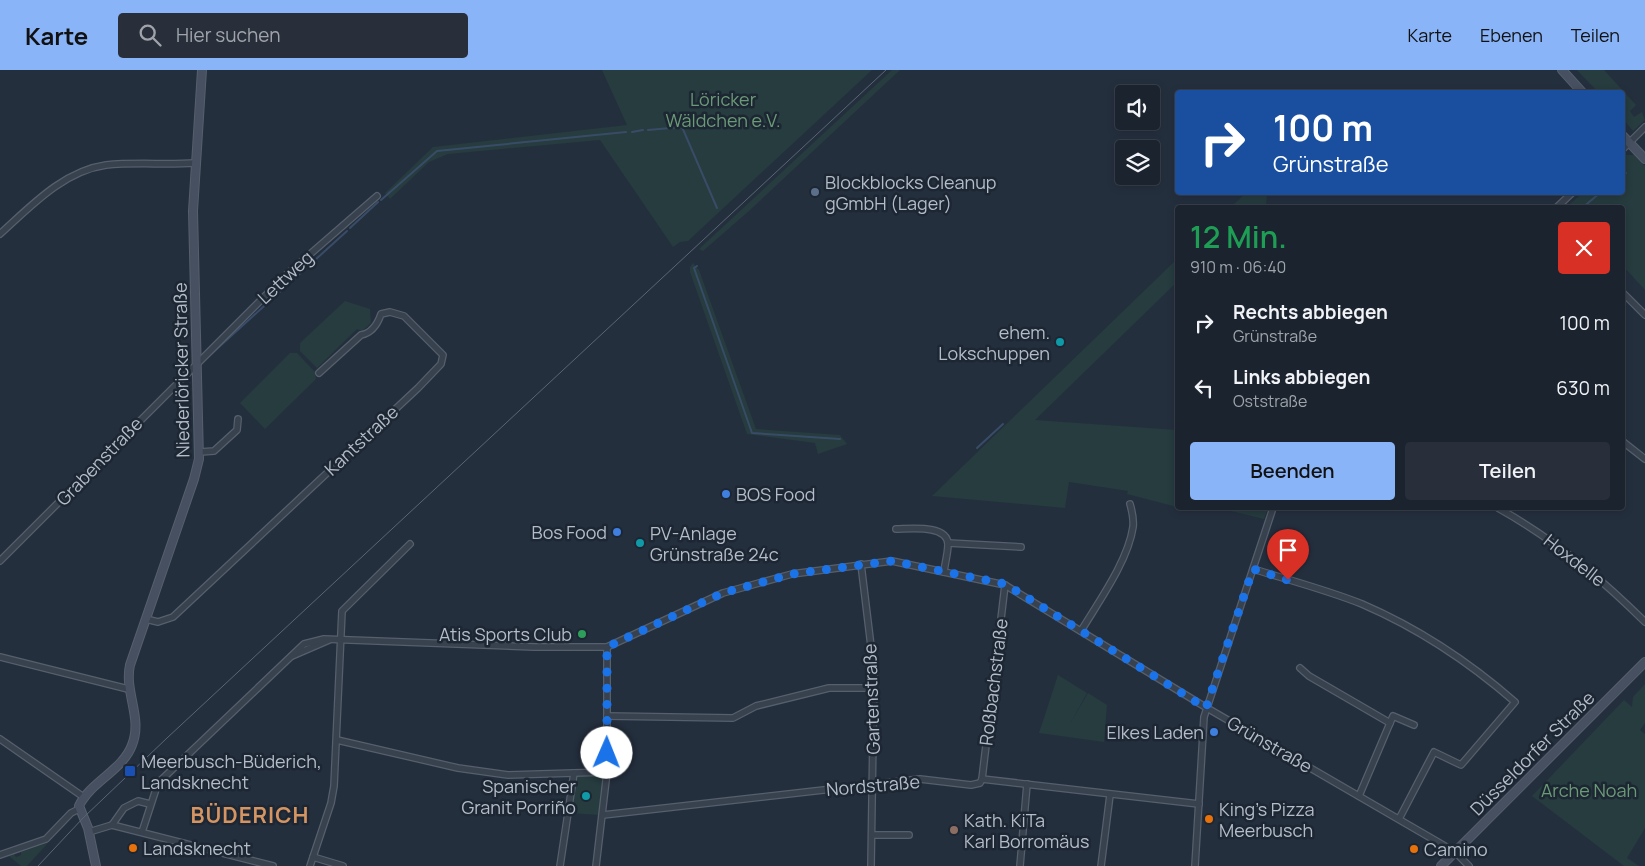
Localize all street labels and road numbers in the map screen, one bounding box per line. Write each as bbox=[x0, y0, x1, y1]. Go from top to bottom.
street label: Lettweg bbox=[252, 245, 318, 309]
street label: Niederlöricker Straße bbox=[167, 282, 195, 458]
street label: Kantstraße bbox=[319, 400, 403, 480]
street label: Grabenstraße bbox=[51, 411, 147, 511]
street label: Hoxdelle bbox=[1539, 528, 1611, 592]
street label: Roßbachstraße bbox=[973, 617, 1013, 747]
street label: Gartenstraße bbox=[857, 643, 885, 755]
street label: Düsseldorfer Straße bbox=[1465, 686, 1599, 820]
street label: Grünstraße bbox=[1223, 710, 1317, 778]
street label: Nordstraße bbox=[825, 769, 921, 801]

